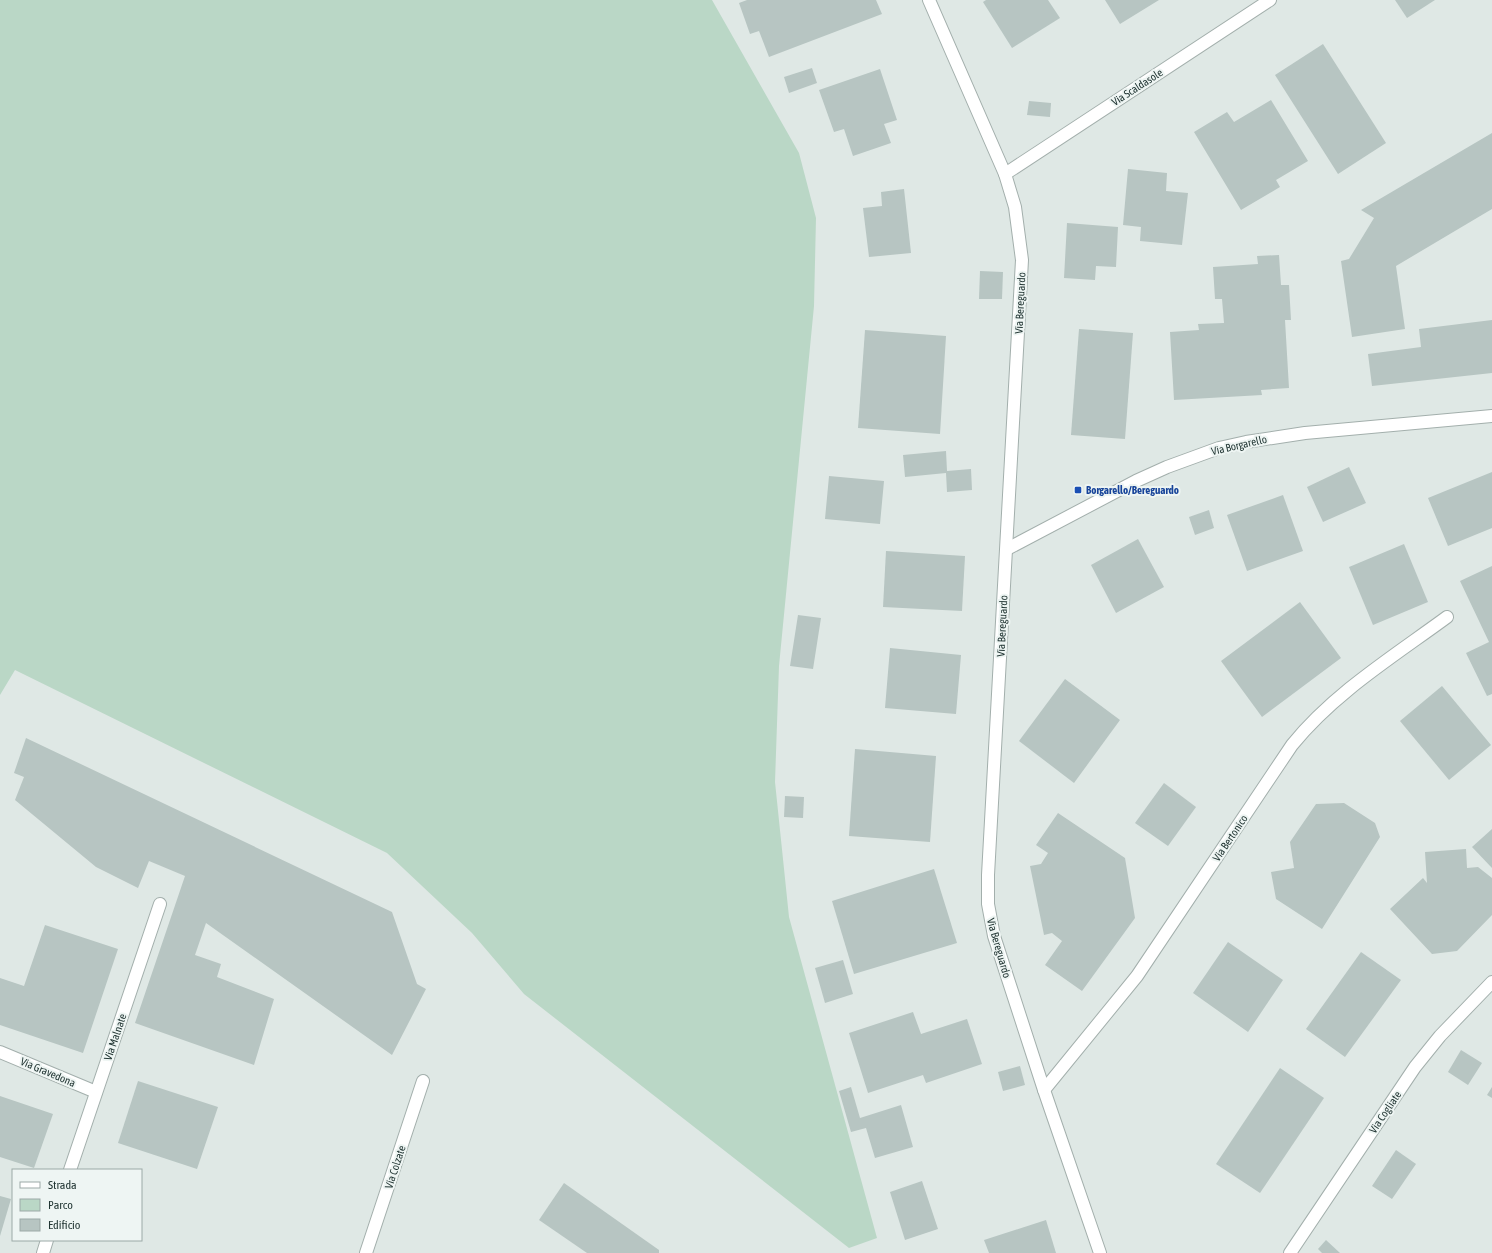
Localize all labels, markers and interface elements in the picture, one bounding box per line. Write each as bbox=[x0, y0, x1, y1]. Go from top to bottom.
street label: Via Scaldasole bbox=[1109, 66, 1165, 108]
street label: Via Bereguardo bbox=[1012, 272, 1028, 334]
street label: Via Borgarello bbox=[1210, 433, 1268, 457]
place label: Borgarello/Bereguardo bbox=[1086, 484, 1179, 496]
marker: Borgarello/Bereguardo bbox=[1073, 485, 1083, 495]
street label: Via Bereguardo bbox=[994, 595, 1010, 657]
street label: Via Bertonico bbox=[1210, 813, 1250, 863]
street label: Via Bereguardo bbox=[985, 917, 1013, 979]
street label: Via Malnate bbox=[101, 1012, 129, 1062]
street label: Via Gravedona bbox=[19, 1055, 77, 1089]
street label: Via Cogliate bbox=[1367, 1089, 1403, 1135]
street label: Via Colzate bbox=[382, 1144, 408, 1190]
legend bbox=[12, 1169, 142, 1241]
text: Strada bbox=[48, 1178, 77, 1192]
text: Parco bbox=[48, 1198, 73, 1212]
text: Edificio bbox=[48, 1218, 81, 1232]

